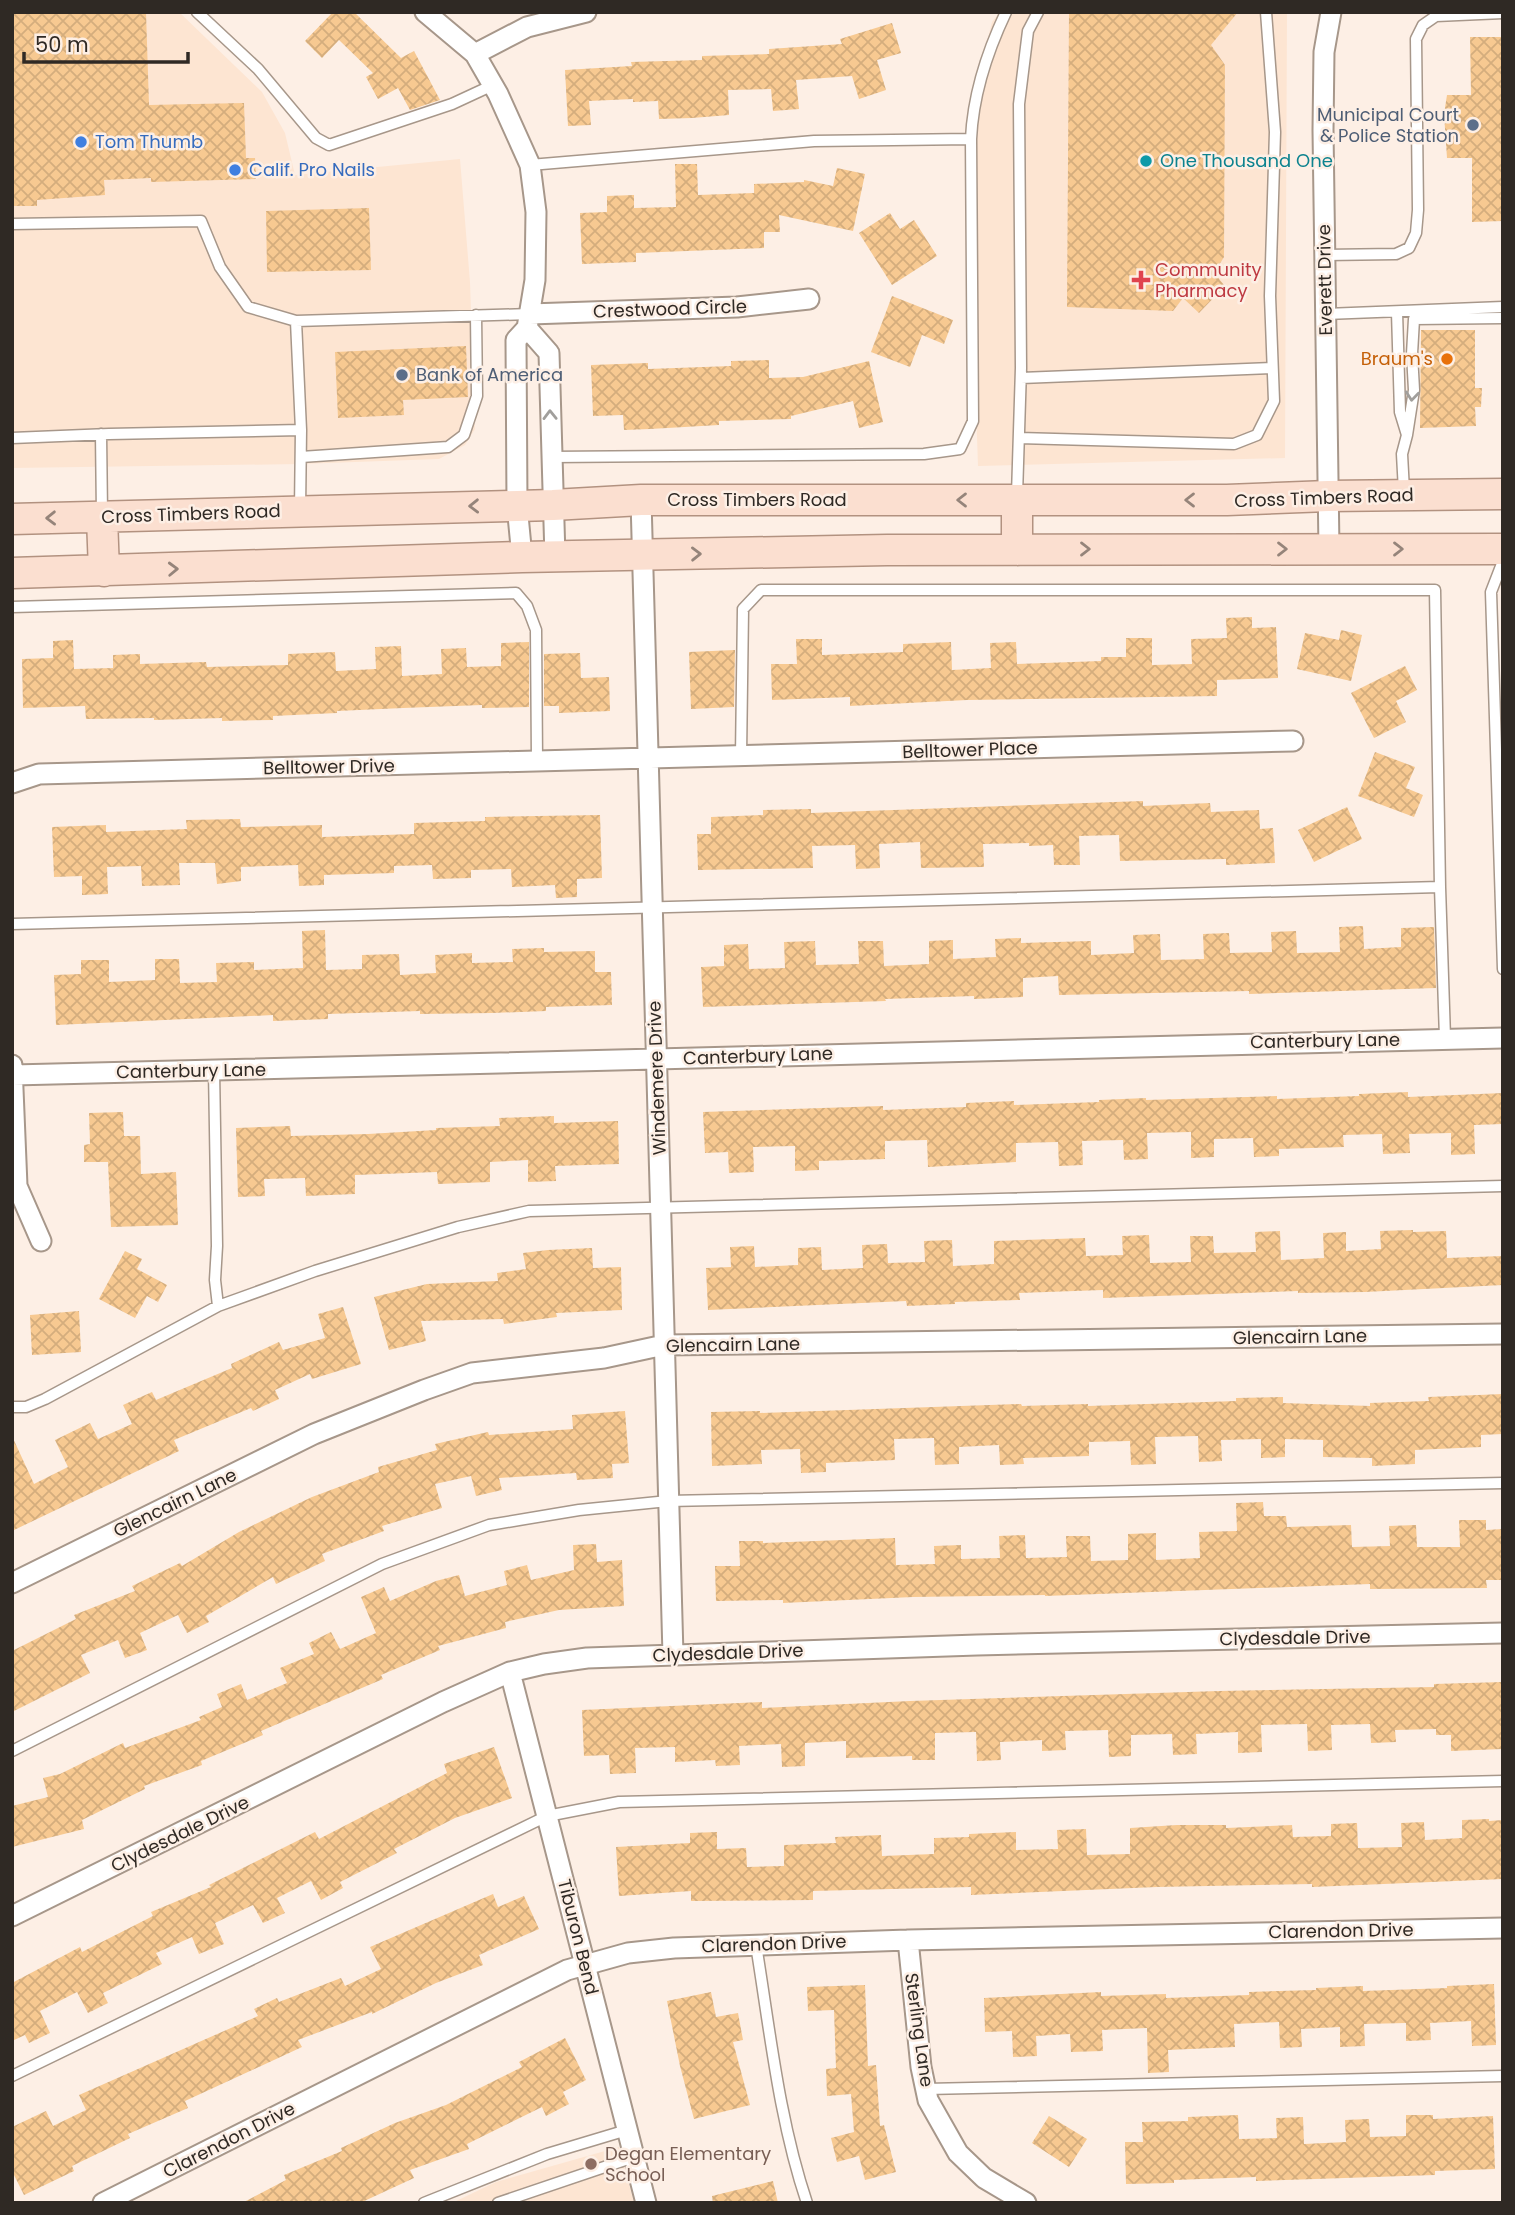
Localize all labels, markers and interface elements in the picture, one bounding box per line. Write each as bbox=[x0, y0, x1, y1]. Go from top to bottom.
scale bar bbox=[24, 21, 189, 65]
text: 50 m bbox=[35, 30, 89, 59]
place label: Municipal Court & Police Station bbox=[1317, 102, 1459, 148]
marker: Municipal Court & Police Station bbox=[1465, 117, 1481, 133]
place label: Tom Thumb bbox=[95, 129, 203, 154]
marker: Tom Thumb bbox=[73, 134, 89, 150]
place label: One Thousand One bbox=[1160, 148, 1333, 173]
marker: One Thousand One bbox=[1138, 153, 1154, 169]
place label: Calif. Pro Nails bbox=[249, 157, 375, 182]
marker: Calif. Pro Nails bbox=[227, 162, 243, 178]
street label: Everett Drive bbox=[1311, 224, 1338, 336]
place label: Community Pharmacy bbox=[1155, 257, 1262, 303]
marker: Community Pharmacy bbox=[1133, 272, 1149, 288]
street label: Crestwood Circle bbox=[593, 293, 747, 324]
place label: Braum's bbox=[1361, 346, 1433, 371]
marker: Braum's bbox=[1439, 351, 1455, 367]
place label: Bank of America bbox=[416, 362, 563, 387]
marker: Bank of America bbox=[394, 367, 410, 383]
one-way arrow bbox=[1405, 390, 1420, 402]
one-way arrow bbox=[542, 409, 558, 420]
street label: Cross Timbers Road bbox=[1234, 482, 1414, 513]
street label: Cross Timbers Road bbox=[667, 487, 847, 512]
one-way arrow bbox=[956, 492, 967, 508]
one-way arrow bbox=[1184, 492, 1194, 508]
street label: Cross Timbers Road bbox=[101, 498, 281, 529]
one-way arrow bbox=[469, 499, 480, 514]
one-way arrow bbox=[45, 511, 56, 526]
one-way arrow bbox=[1081, 541, 1091, 557]
one-way arrow bbox=[1277, 541, 1287, 557]
one-way arrow bbox=[1393, 541, 1403, 557]
one-way arrow bbox=[691, 546, 702, 561]
one-way arrow bbox=[167, 561, 178, 576]
street label: Belltower Place bbox=[902, 735, 1038, 764]
street label: Belltower Drive bbox=[263, 753, 395, 780]
street label: Windemere Drive bbox=[641, 1000, 672, 1156]
street label: Canterbury Lane bbox=[1250, 1027, 1400, 1054]
street label: Canterbury Lane bbox=[683, 1040, 833, 1071]
street label: Canterbury Lane bbox=[116, 1057, 266, 1084]
street label: Glencairn Lane bbox=[1233, 1323, 1367, 1350]
street label: Glencairn Lane bbox=[666, 1331, 800, 1358]
street label: Glencairn Lane bbox=[109, 1462, 241, 1543]
street label: Clydesdale Drive bbox=[1219, 1624, 1371, 1651]
street label: Clydesdale Drive bbox=[652, 1637, 804, 1668]
street label: Clydesdale Drive bbox=[106, 1789, 253, 1878]
street label: Tiburon Bend bbox=[552, 1876, 605, 1997]
street label: Clarendon Drive bbox=[1268, 1917, 1414, 1944]
street label: Clarendon Drive bbox=[701, 1928, 847, 1959]
street label: Sterling Lane bbox=[899, 1971, 940, 2089]
street label: Clarendon Drive bbox=[158, 2095, 299, 2184]
place label: Degan Elementary School bbox=[605, 2141, 771, 2187]
marker: Degan Elementary School bbox=[583, 2156, 599, 2172]

